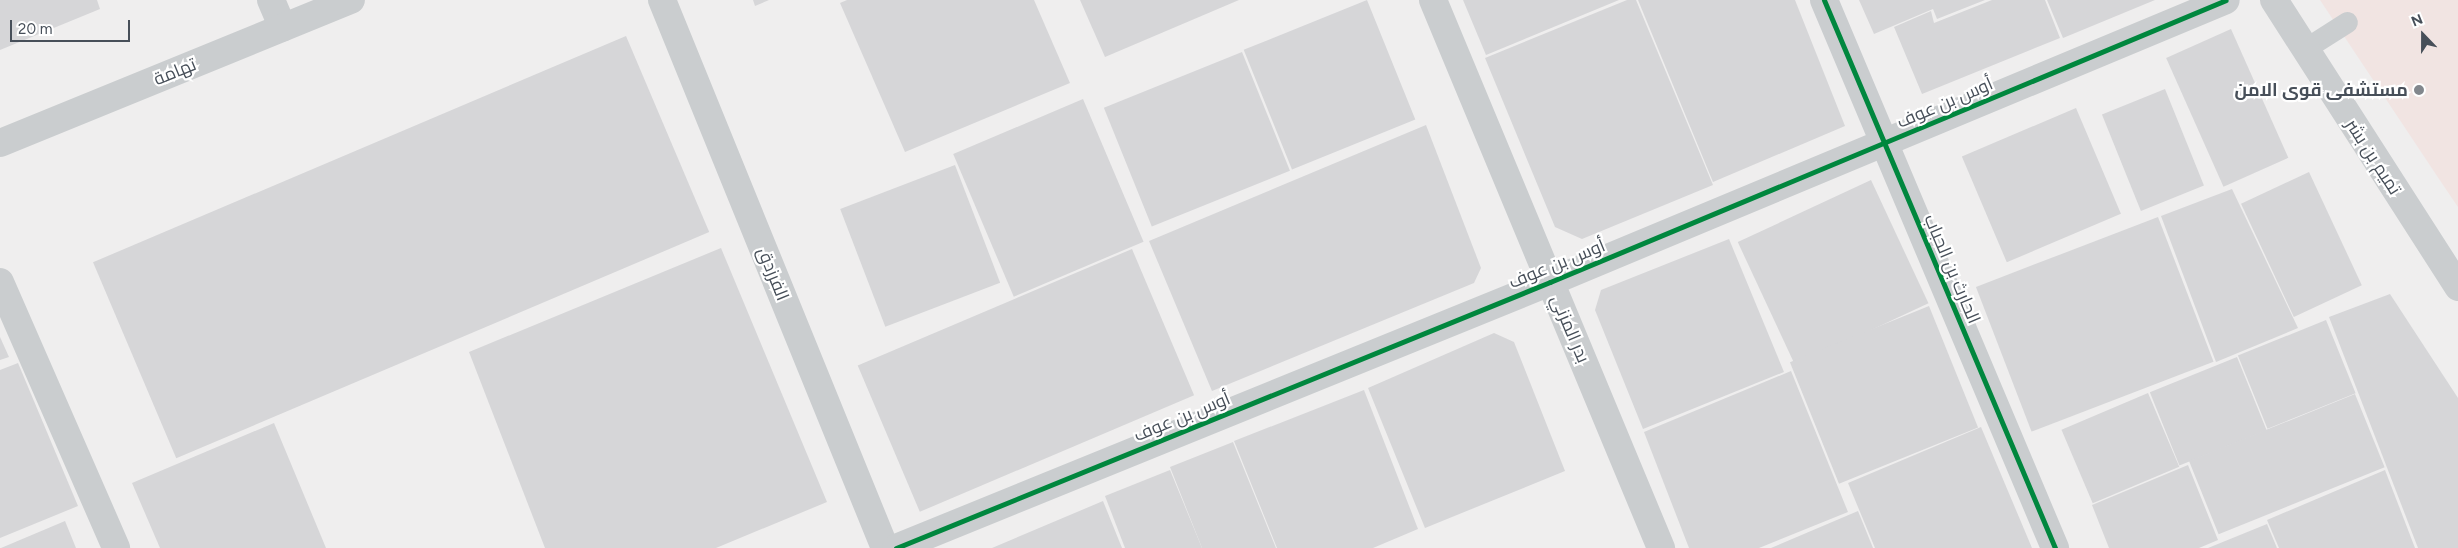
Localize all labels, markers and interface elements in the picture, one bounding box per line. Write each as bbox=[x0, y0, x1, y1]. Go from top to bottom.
scale bar bbox=[12, 10, 132, 42]
north arrow bbox=[2398, 10, 2448, 60]
text: N bbox=[2409, 11, 2425, 31]
text: 20 m bbox=[18, 20, 52, 38]
street label: تهامة bbox=[151, 54, 199, 90]
street label: أوس بن عوف bbox=[1894, 73, 1996, 133]
place label: مستشفى قوى الامن bbox=[2234, 79, 2408, 101]
marker: مستشفى قوى الامن bbox=[2412, 83, 2426, 97]
street label: تميم بن بشر bbox=[2341, 115, 2405, 199]
street label: الحارث بن الحباب bbox=[1919, 211, 1985, 327]
street label: أوس بن عوف bbox=[1505, 235, 1609, 293]
street label: الفرزدق bbox=[753, 244, 793, 304]
street label: بدر المزني bbox=[1546, 292, 1594, 366]
street label: أوس بن عوف bbox=[1130, 388, 1234, 446]

